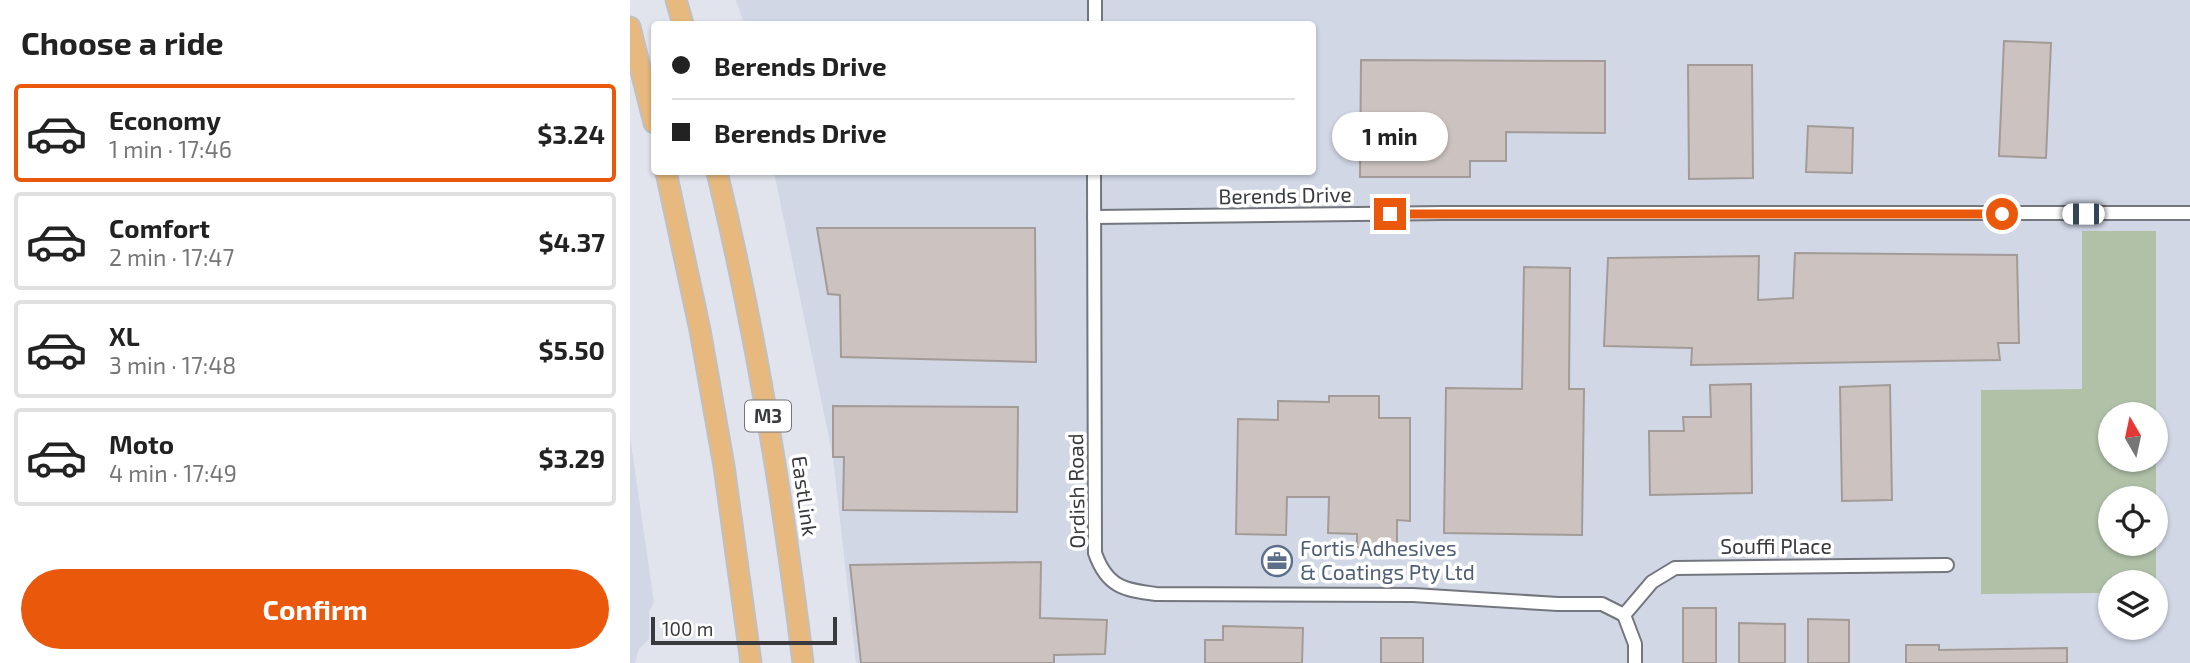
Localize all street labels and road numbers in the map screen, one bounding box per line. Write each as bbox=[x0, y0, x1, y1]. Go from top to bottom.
street label: Berends Drive bbox=[1218, 181, 1352, 208]
road number: M3 bbox=[745, 400, 791, 432]
street label: Ordish Road bbox=[1062, 433, 1089, 549]
street label: EastLink bbox=[787, 454, 824, 538]
street label: Souffi Place bbox=[1720, 533, 1832, 558]

